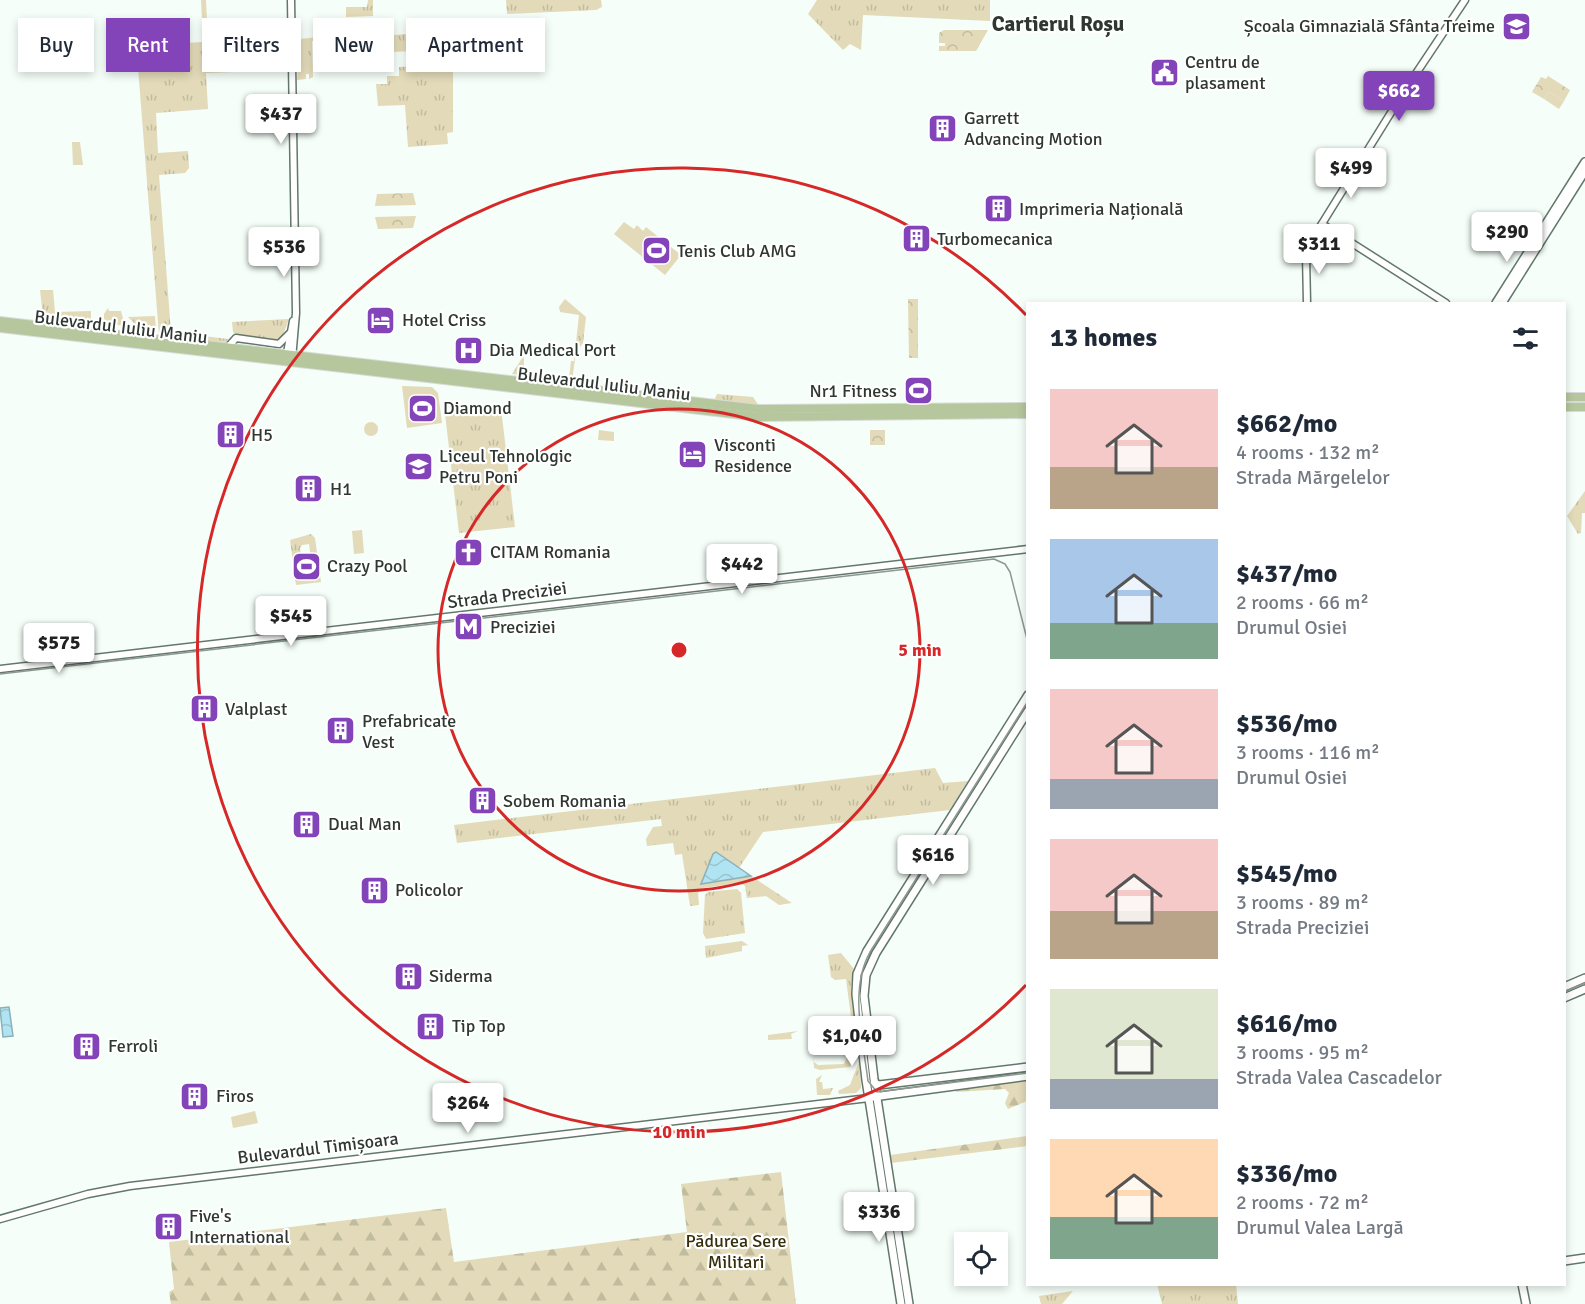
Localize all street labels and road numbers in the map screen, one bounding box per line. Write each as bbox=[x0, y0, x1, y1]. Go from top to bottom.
street label: Bulevardul Iuliu Maniu bbox=[33, 305, 209, 349]
street label: Bulevardul Iuliu Maniu bbox=[516, 362, 692, 406]
street label: Strada Preciziei bbox=[446, 577, 568, 613]
street label: Bulevardul Timișoara bbox=[236, 1127, 400, 1169]

